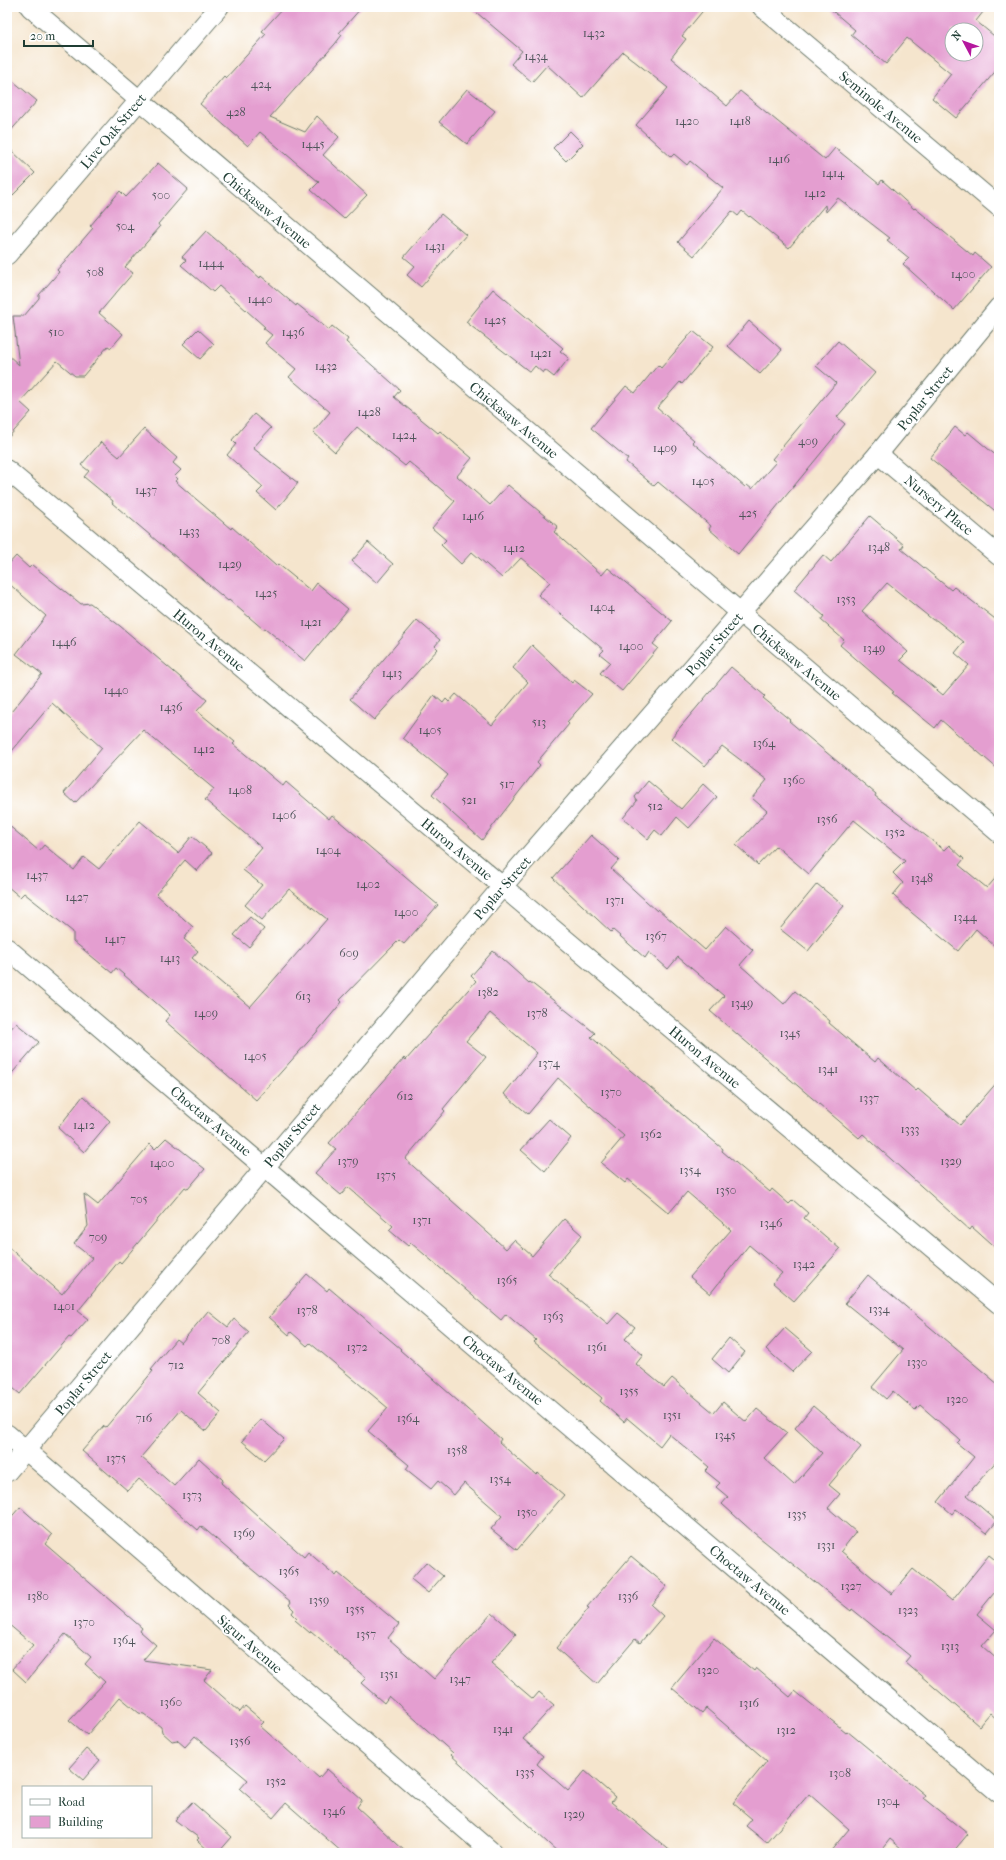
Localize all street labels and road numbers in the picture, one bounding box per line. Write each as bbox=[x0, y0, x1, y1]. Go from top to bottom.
street label: Seminole Avenue bbox=[835, 67, 926, 147]
street label: Live Oak Street bbox=[77, 90, 150, 173]
street label: Chickasaw Avenue bbox=[219, 168, 315, 253]
street label: Poplar Street bbox=[894, 362, 957, 434]
street label: Chickasaw Avenue bbox=[466, 378, 562, 463]
street label: Nursery Place bbox=[901, 472, 977, 539]
street label: Huron Avenue bbox=[169, 606, 248, 675]
street label: Poplar Street bbox=[682, 609, 747, 680]
street label: Chickasaw Avenue bbox=[749, 620, 845, 705]
street label: Huron Avenue bbox=[417, 815, 496, 884]
street label: Poplar Street bbox=[470, 853, 535, 924]
street label: Huron Avenue bbox=[665, 1023, 744, 1092]
street label: Choctaw Avenue bbox=[167, 1083, 255, 1160]
street label: Poplar Street bbox=[260, 1100, 324, 1171]
street label: Choctaw Avenue bbox=[459, 1332, 547, 1409]
street label: Poplar Street bbox=[51, 1348, 115, 1419]
street label: Choctaw Avenue bbox=[706, 1542, 794, 1619]
street label: Sigur Avenue bbox=[214, 1611, 286, 1677]

